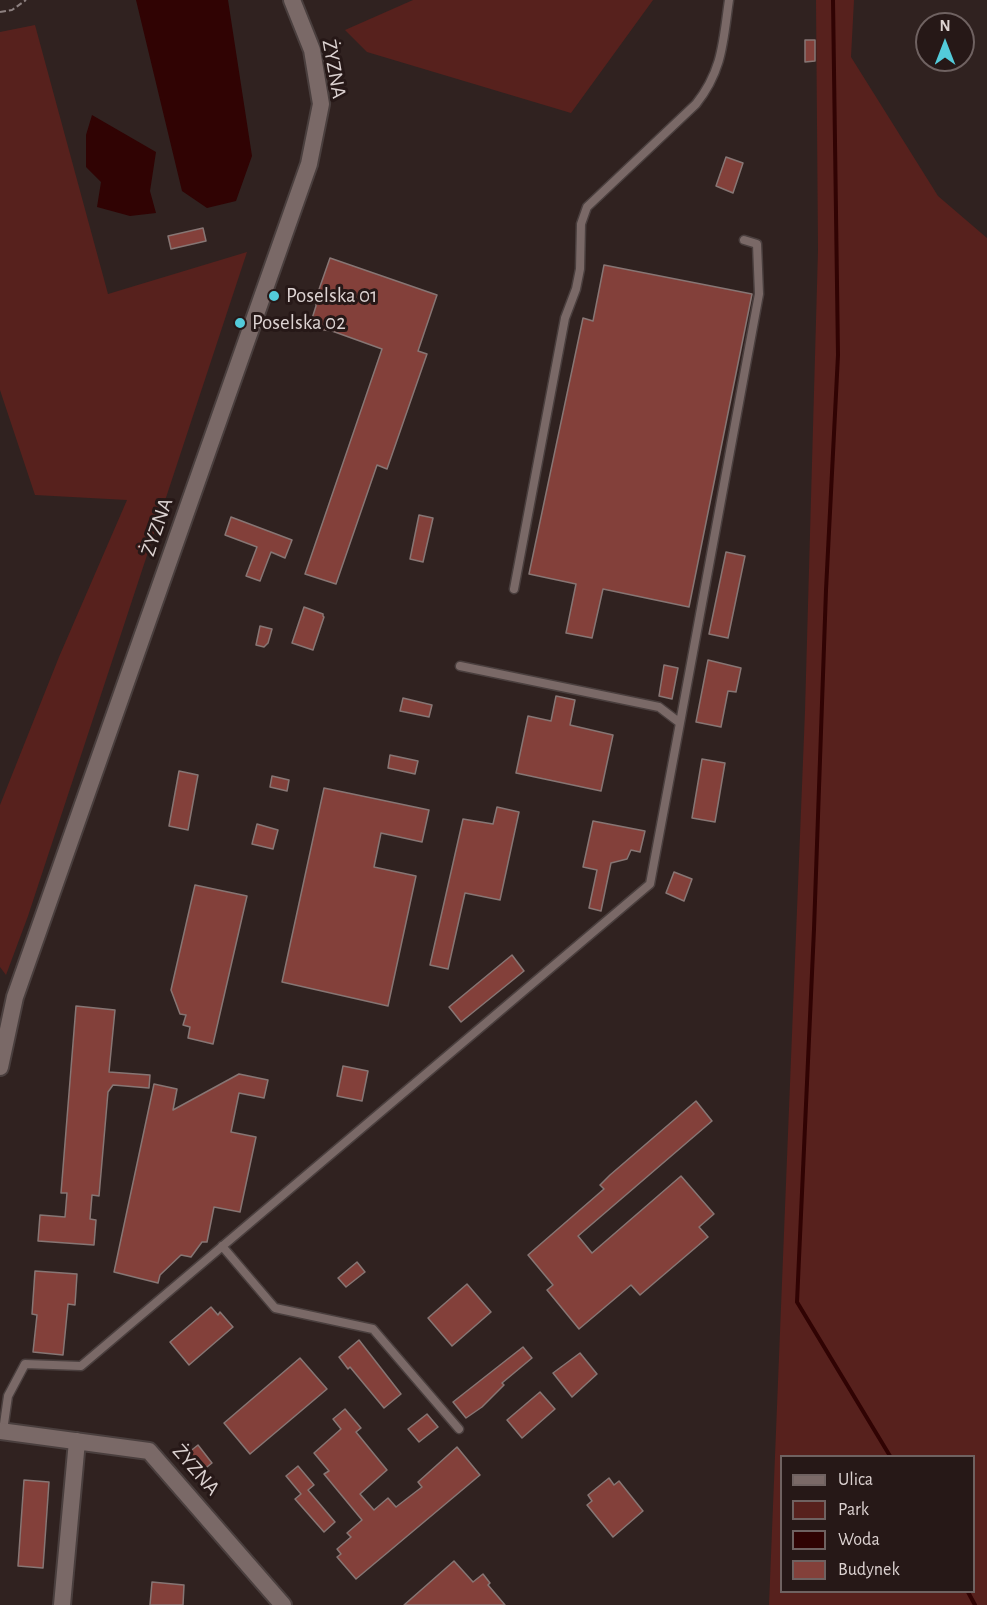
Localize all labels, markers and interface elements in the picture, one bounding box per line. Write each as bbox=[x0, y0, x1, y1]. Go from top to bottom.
north arrow bbox=[915, 12, 975, 72]
text: N bbox=[939, 18, 951, 34]
street label: ŻYZNA bbox=[316, 37, 352, 101]
place label: Poselska 01 bbox=[286, 283, 377, 309]
marker: Poselska 01 bbox=[267, 289, 281, 303]
place label: Poselska 02 bbox=[252, 310, 346, 336]
marker: Poselska 02 bbox=[233, 316, 247, 330]
street label: ŻYZNA bbox=[135, 495, 179, 559]
street label: ŻYZNA bbox=[167, 1439, 225, 1501]
legend bbox=[780, 1455, 975, 1593]
text: Ulica bbox=[838, 1471, 873, 1489]
text: Park bbox=[838, 1501, 869, 1519]
text: Woda bbox=[838, 1531, 880, 1549]
text: Budynek bbox=[838, 1561, 900, 1579]

